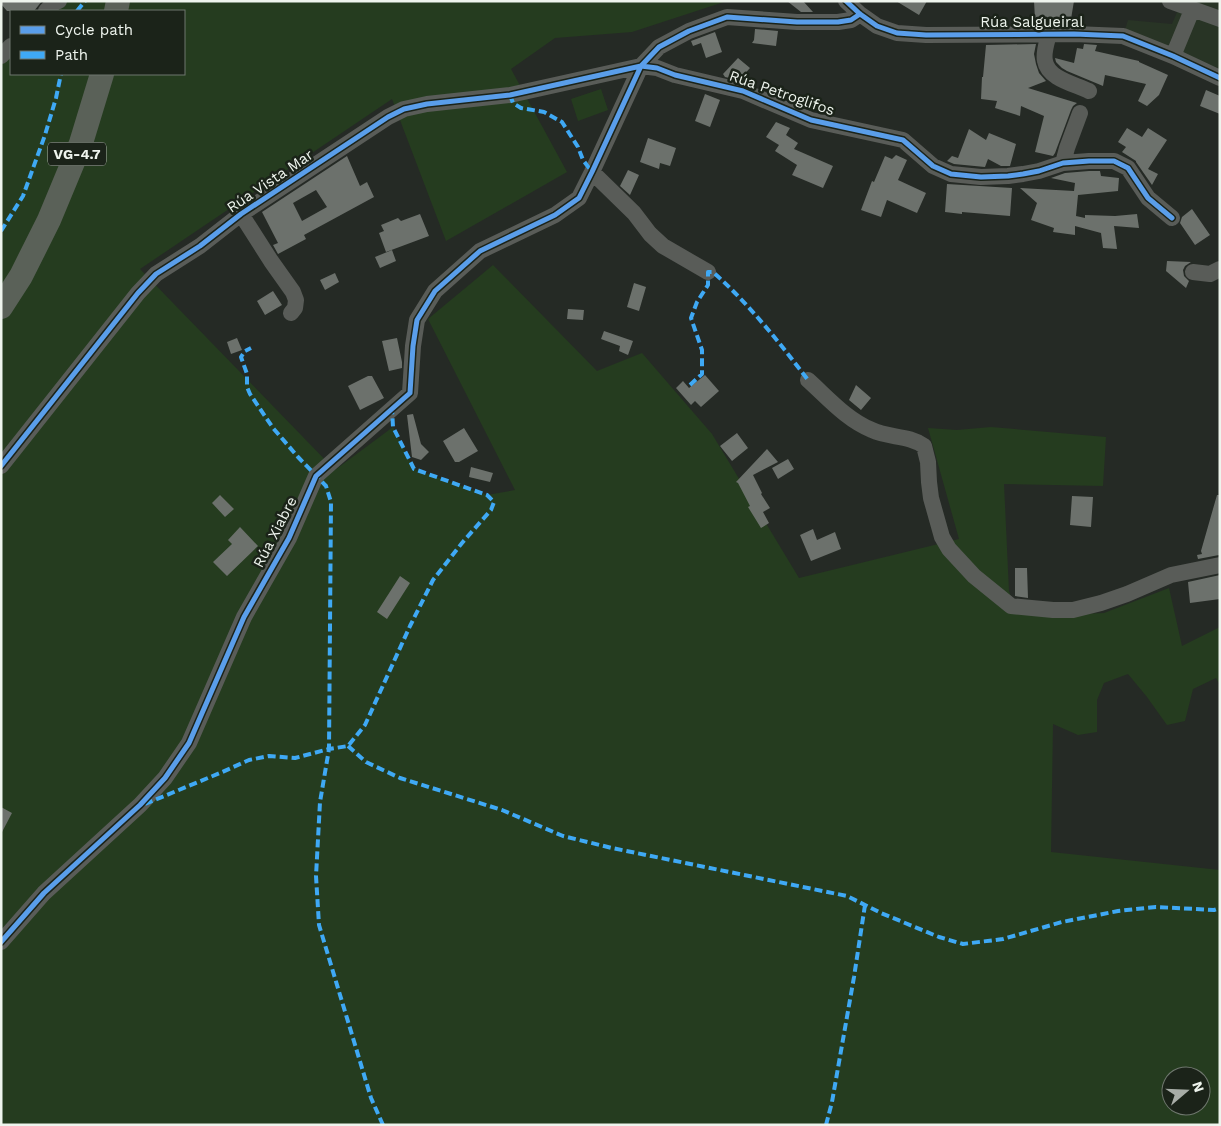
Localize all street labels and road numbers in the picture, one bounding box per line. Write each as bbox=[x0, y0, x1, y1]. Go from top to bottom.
street label: Rúa Salgueiral bbox=[980, 13, 1084, 31]
street label: Rúa Petroglifos bbox=[727, 67, 837, 119]
road number: VG-4.7 bbox=[48, 142, 106, 166]
street label: Rúa Vista Mar bbox=[223, 145, 317, 217]
street label: Rúa Xiabre bbox=[249, 493, 301, 571]

